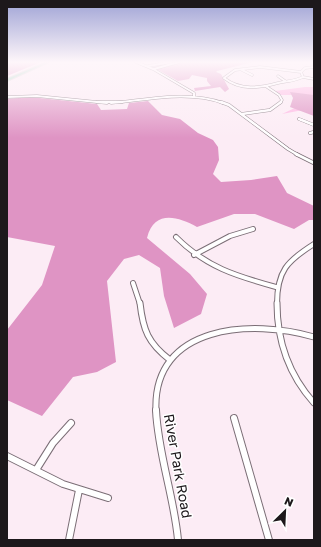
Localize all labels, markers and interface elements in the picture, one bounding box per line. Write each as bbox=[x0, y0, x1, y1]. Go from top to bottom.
street label: River Park Road bbox=[161, 412, 196, 520]
north arrow bbox=[265, 491, 305, 531]
text: N bbox=[283, 494, 296, 509]

